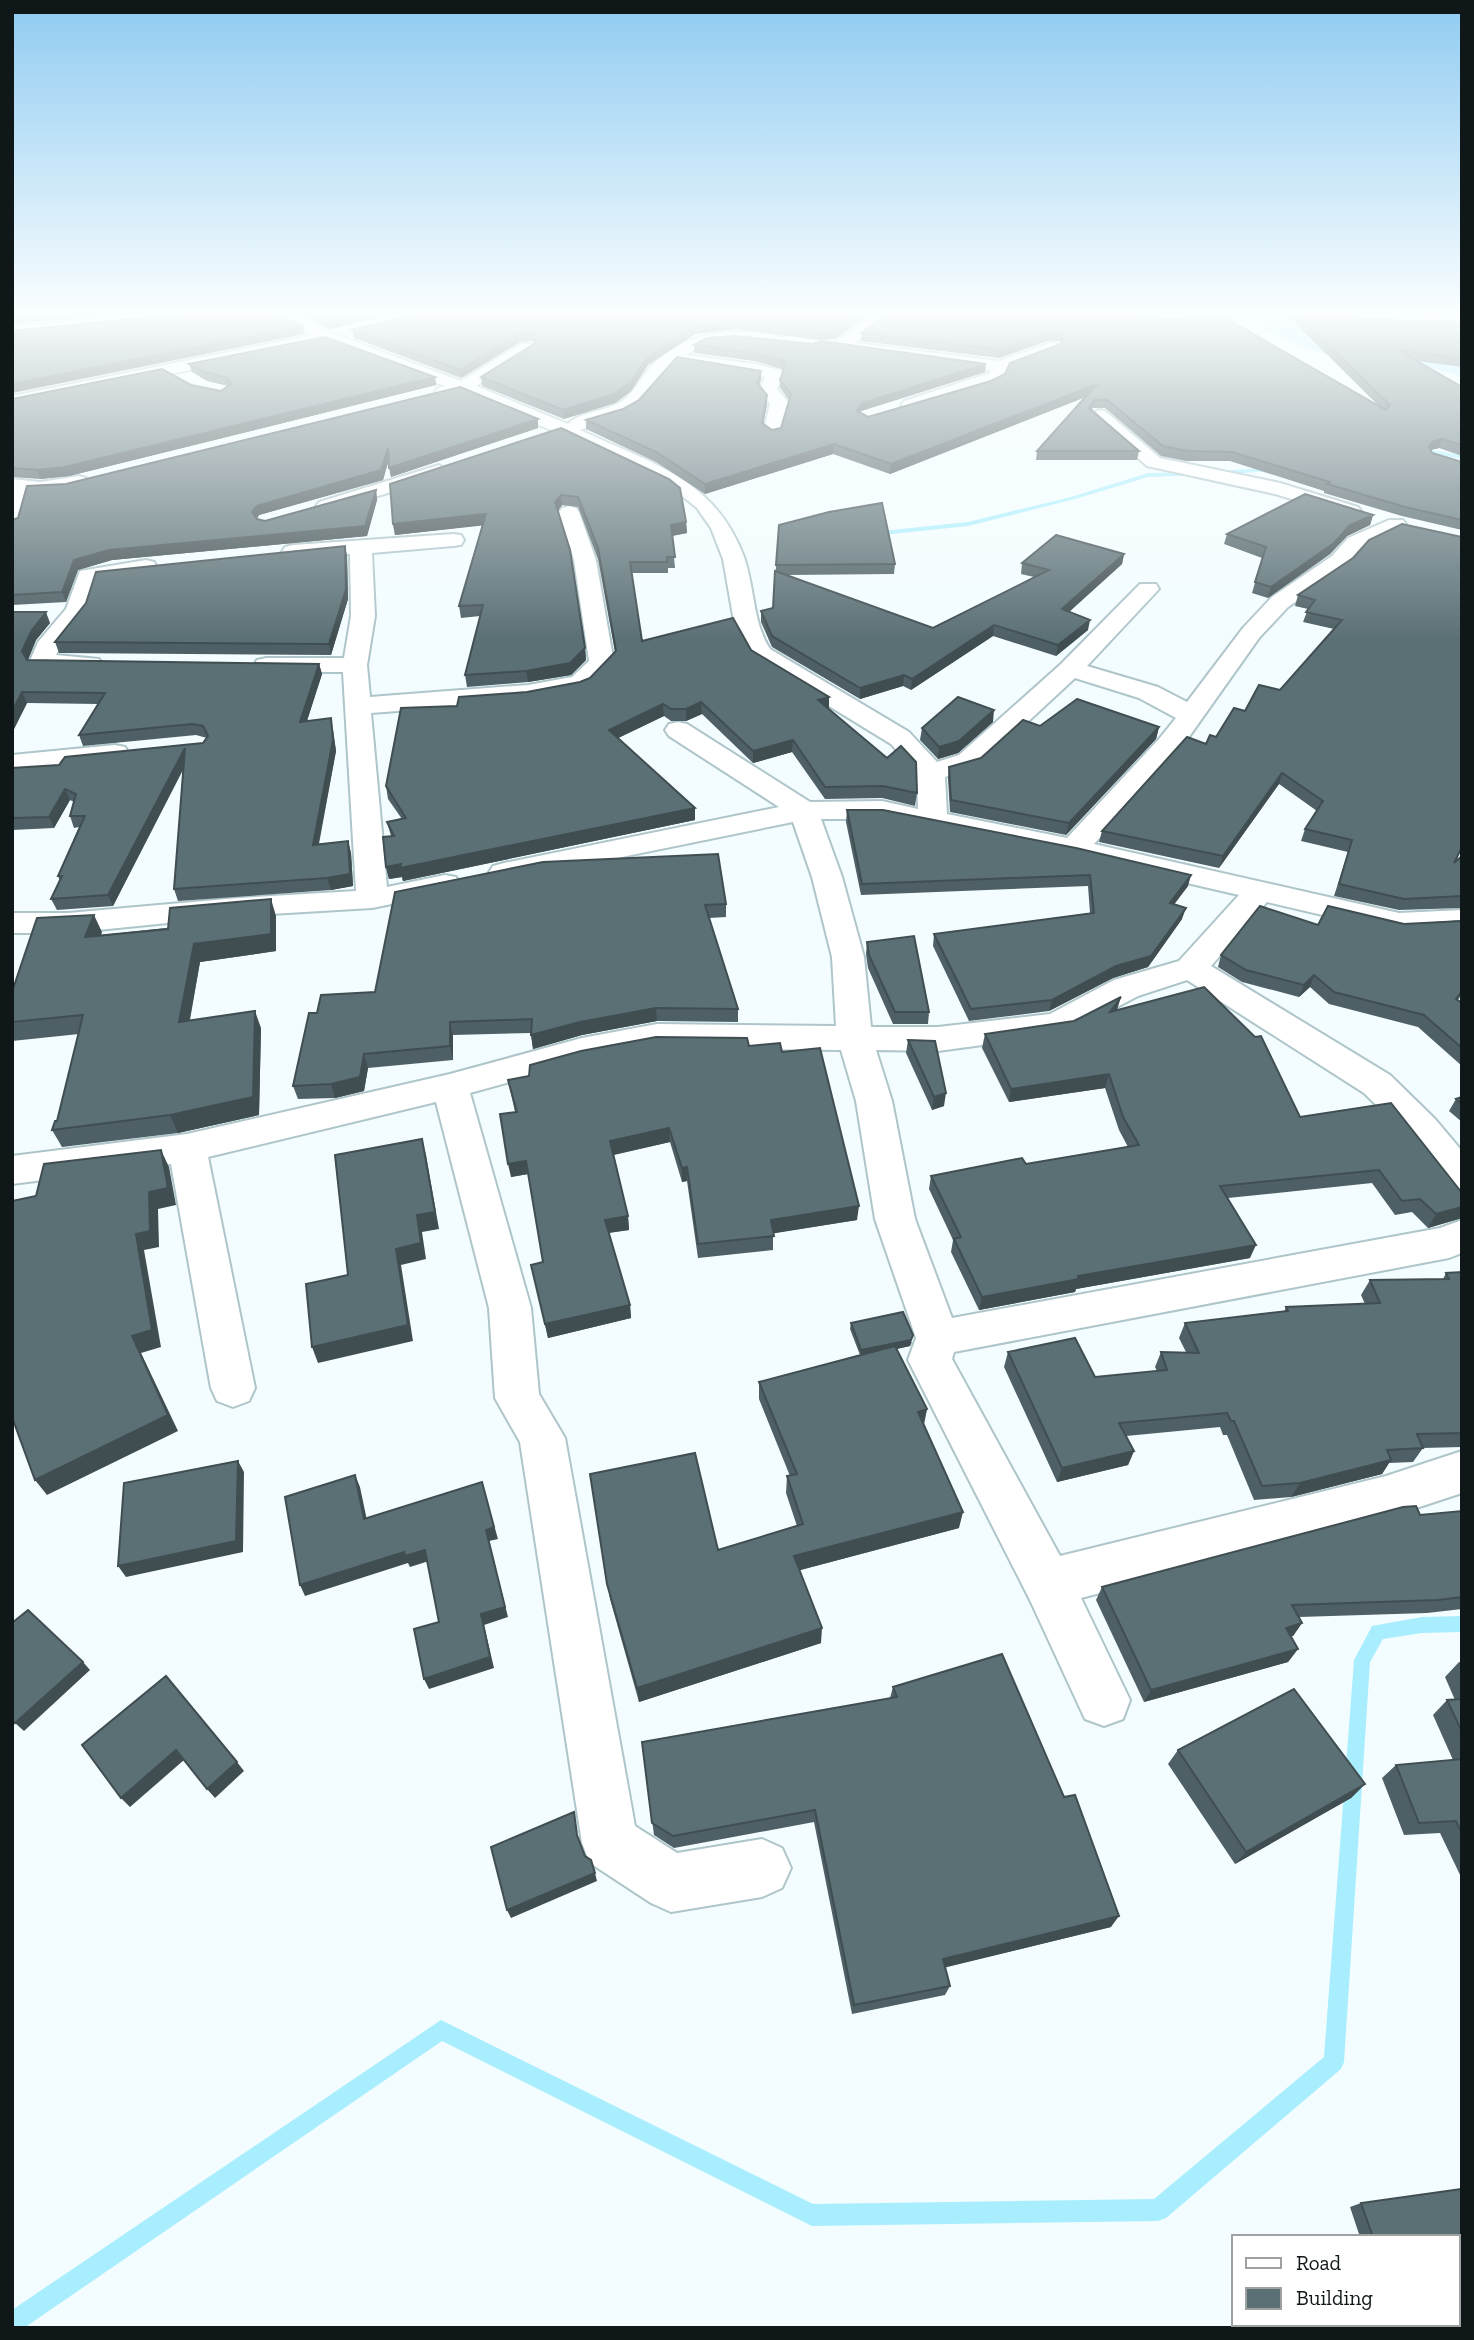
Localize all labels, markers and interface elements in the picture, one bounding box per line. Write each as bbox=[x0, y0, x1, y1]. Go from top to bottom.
legend bbox=[1232, 2235, 1460, 2326]
text: Road bbox=[1296, 2250, 1342, 2275]
text: Building bbox=[1296, 2285, 1373, 2310]

